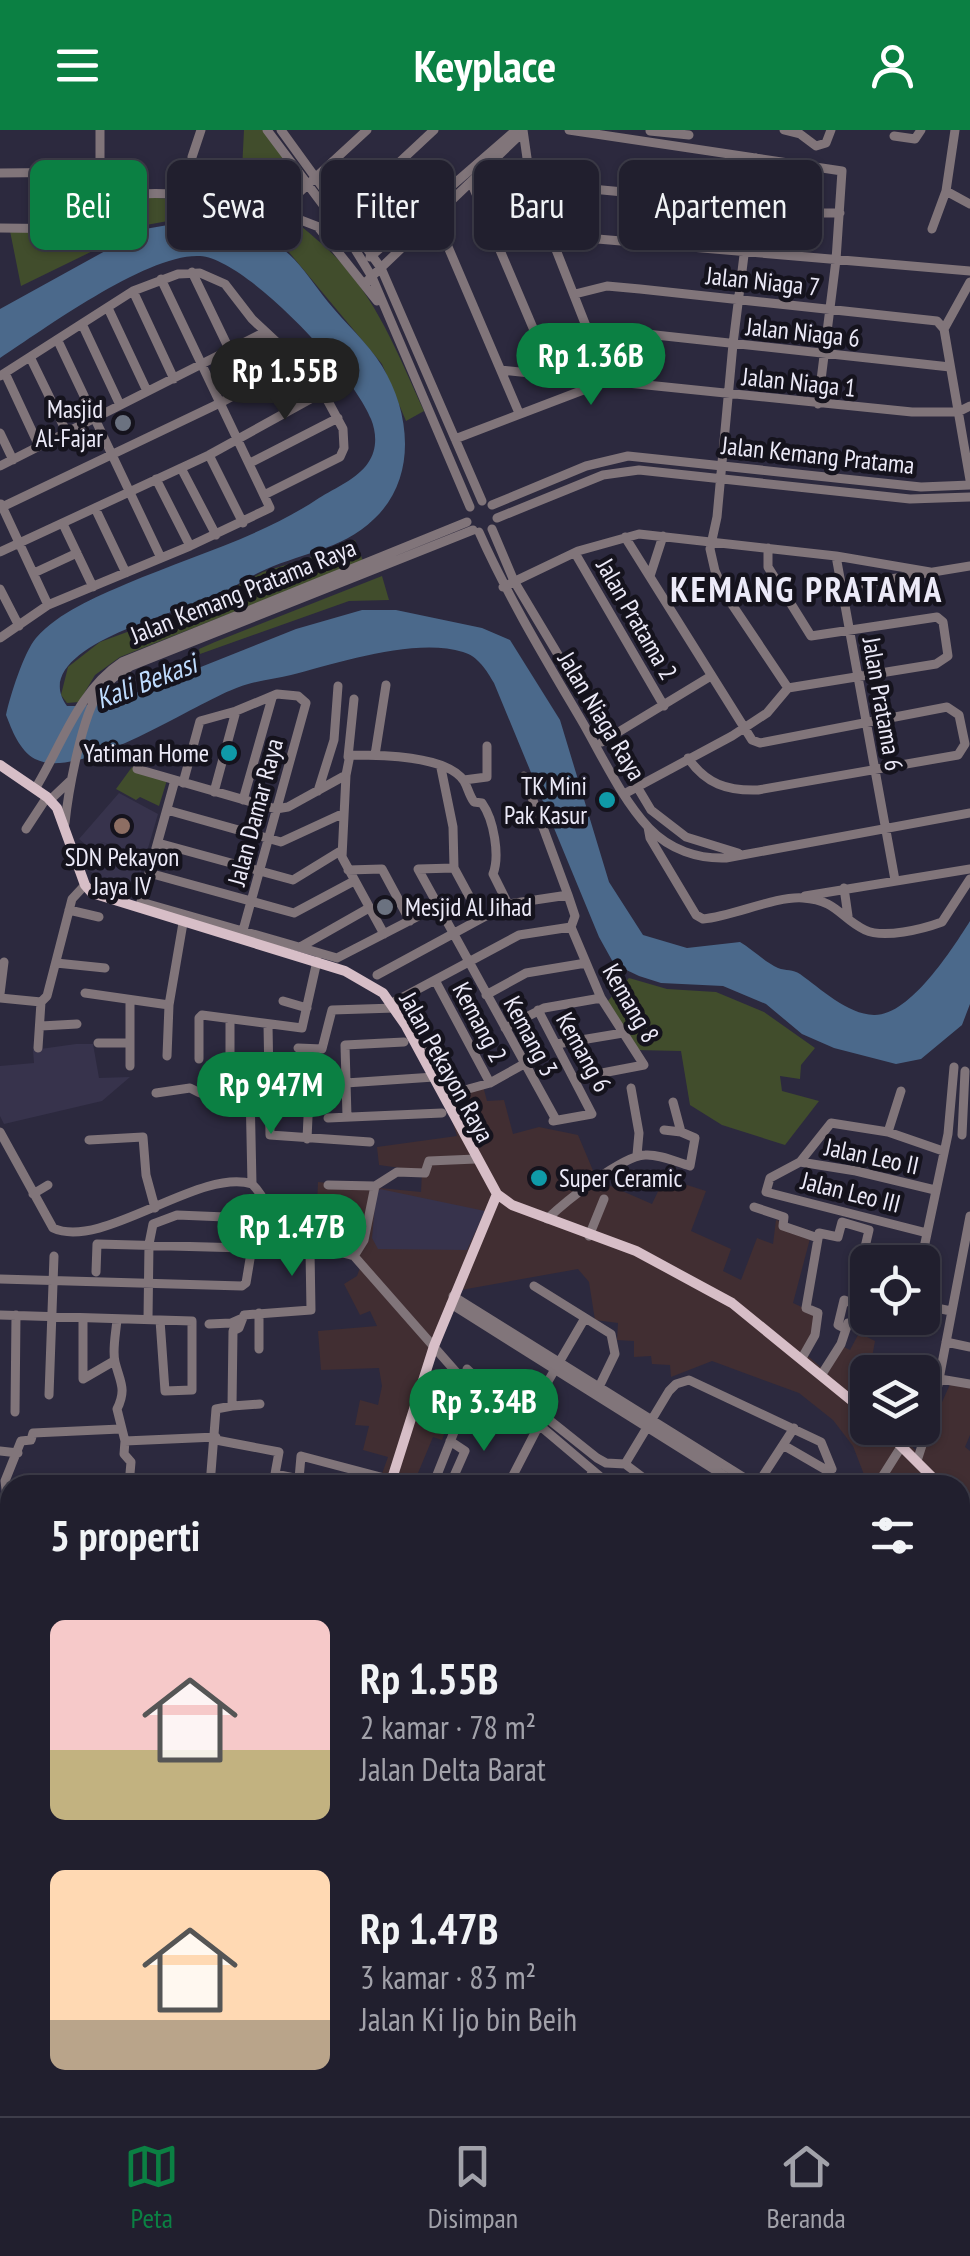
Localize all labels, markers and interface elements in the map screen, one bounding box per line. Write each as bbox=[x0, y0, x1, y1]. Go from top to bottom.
text: Keyplace bbox=[414, 36, 556, 94]
icon: menu bbox=[50, 38, 105, 93]
icon: person bbox=[865, 38, 920, 93]
chip: Beli bbox=[30, 160, 147, 250]
chip: Sewa bbox=[167, 160, 301, 250]
chip: Filter bbox=[321, 160, 454, 250]
chip: Baru bbox=[474, 160, 599, 250]
chip: Apartemen bbox=[619, 160, 822, 250]
street label: Jalan Niaga 7 bbox=[703, 259, 822, 303]
street label: Jalan Niaga 6 bbox=[743, 310, 862, 354]
pin: Rp 1.36B bbox=[488, 323, 694, 408]
text: Rp 1.36B bbox=[538, 334, 644, 376]
pin: Rp 1.55B bbox=[182, 338, 388, 423]
text: Rp 1.55B bbox=[232, 349, 338, 391]
street label: Jalan Niaga 1 bbox=[739, 360, 858, 404]
place label: Masjid Al-Fajar bbox=[36, 393, 103, 454]
marker: Masjid Al-Fajar bbox=[112, 412, 134, 434]
street label: Jalan Kemang Pratama bbox=[719, 429, 916, 481]
street label: Jalan Kemang Pratama Raya bbox=[125, 531, 360, 651]
street label: Jalan Pratama 2 bbox=[589, 552, 685, 686]
district label: KEMANG PRATAMA bbox=[670, 566, 944, 612]
street label: Jalan Pratama 6 bbox=[855, 634, 911, 773]
water label: Kali Bekasi bbox=[90, 643, 205, 717]
street label: Jalan Niaga Raya bbox=[551, 645, 653, 786]
street label: Jalan Damar Raya bbox=[220, 735, 290, 890]
place label: Yatiman Home bbox=[83, 737, 209, 769]
marker: Yatiman Home bbox=[218, 742, 240, 764]
place label: TK Mini Pak Kasur bbox=[504, 770, 587, 831]
marker: TK Mini Pak Kasur bbox=[596, 789, 618, 811]
marker: SDN Pekayon Jaya IV bbox=[111, 815, 133, 837]
place label: SDN Pekayon Jaya IV bbox=[65, 841, 179, 902]
place label: Mesjid Al Jihad bbox=[405, 891, 532, 923]
marker: Mesjid Al Jihad bbox=[374, 896, 396, 918]
street label: Kemang 8 bbox=[596, 958, 666, 1048]
street label: Kemang 2 bbox=[446, 976, 514, 1068]
street label: Jalan Pekayon Raya bbox=[392, 986, 501, 1148]
street label: Kemang 3 bbox=[497, 990, 565, 1082]
street label: Kemang 6 bbox=[549, 1007, 619, 1097]
pin: Rp 947M bbox=[179, 1052, 363, 1137]
text: Rp 947M bbox=[219, 1063, 323, 1105]
street label: Jalan Leo II bbox=[821, 1130, 922, 1182]
place label: Super Ceramic bbox=[559, 1162, 683, 1194]
street label: Jalan Leo III bbox=[797, 1164, 904, 1220]
marker: Super Ceramic bbox=[528, 1167, 550, 1189]
pin: Rp 1.47B bbox=[189, 1194, 395, 1279]
text: Rp 1.47B bbox=[239, 1205, 345, 1247]
map controls bbox=[850, 1245, 940, 1445]
button: locate bbox=[850, 1245, 940, 1335]
button: layers bbox=[850, 1355, 940, 1445]
pin: Rp 3.34B bbox=[381, 1369, 587, 1454]
text: Rp 3.34B bbox=[431, 1380, 537, 1422]
text: 5 properti bbox=[50, 1508, 200, 1563]
icon: filters bbox=[865, 1508, 920, 1563]
text: Rp 1.55B bbox=[360, 1651, 498, 1706]
icon: home bbox=[130, 1660, 250, 1780]
text: 2 kamar · 78 m² bbox=[360, 1706, 536, 1748]
text: Jalan Delta Barat bbox=[360, 1748, 546, 1790]
text: Rp 1.47B bbox=[360, 1901, 498, 1956]
icon: home bbox=[130, 1910, 250, 2030]
text: 3 kamar · 83 m² bbox=[360, 1956, 536, 1998]
text: Jalan Ki Ijo bin Beih bbox=[360, 1998, 577, 2040]
tab: Peta bbox=[124, 2139, 179, 2236]
tab: Disimpan bbox=[428, 2139, 518, 2236]
tab: Beranda bbox=[766, 2139, 846, 2236]

